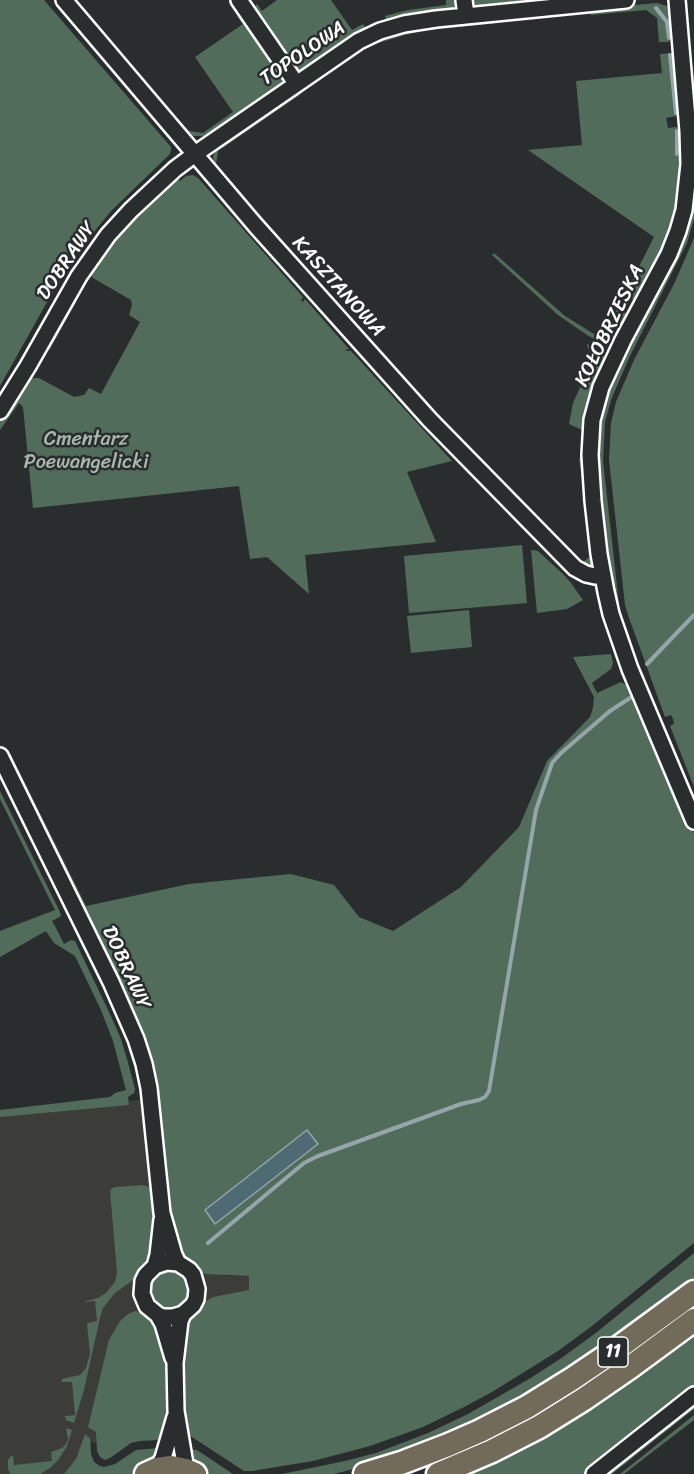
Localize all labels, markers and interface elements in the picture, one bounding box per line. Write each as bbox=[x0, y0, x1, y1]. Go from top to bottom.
street label: TOPOLOWA bbox=[256, 17, 350, 91]
street label: DOBRAWY bbox=[32, 217, 102, 305]
street label: KASZTANOWA bbox=[287, 232, 389, 342]
street label: KOŁOBRZESKA bbox=[570, 261, 650, 391]
park label: Cmentarz Poewangelicki bbox=[24, 428, 148, 475]
street label: DOBRAWY bbox=[96, 923, 156, 1013]
road number: 11 bbox=[598, 1337, 628, 1367]

